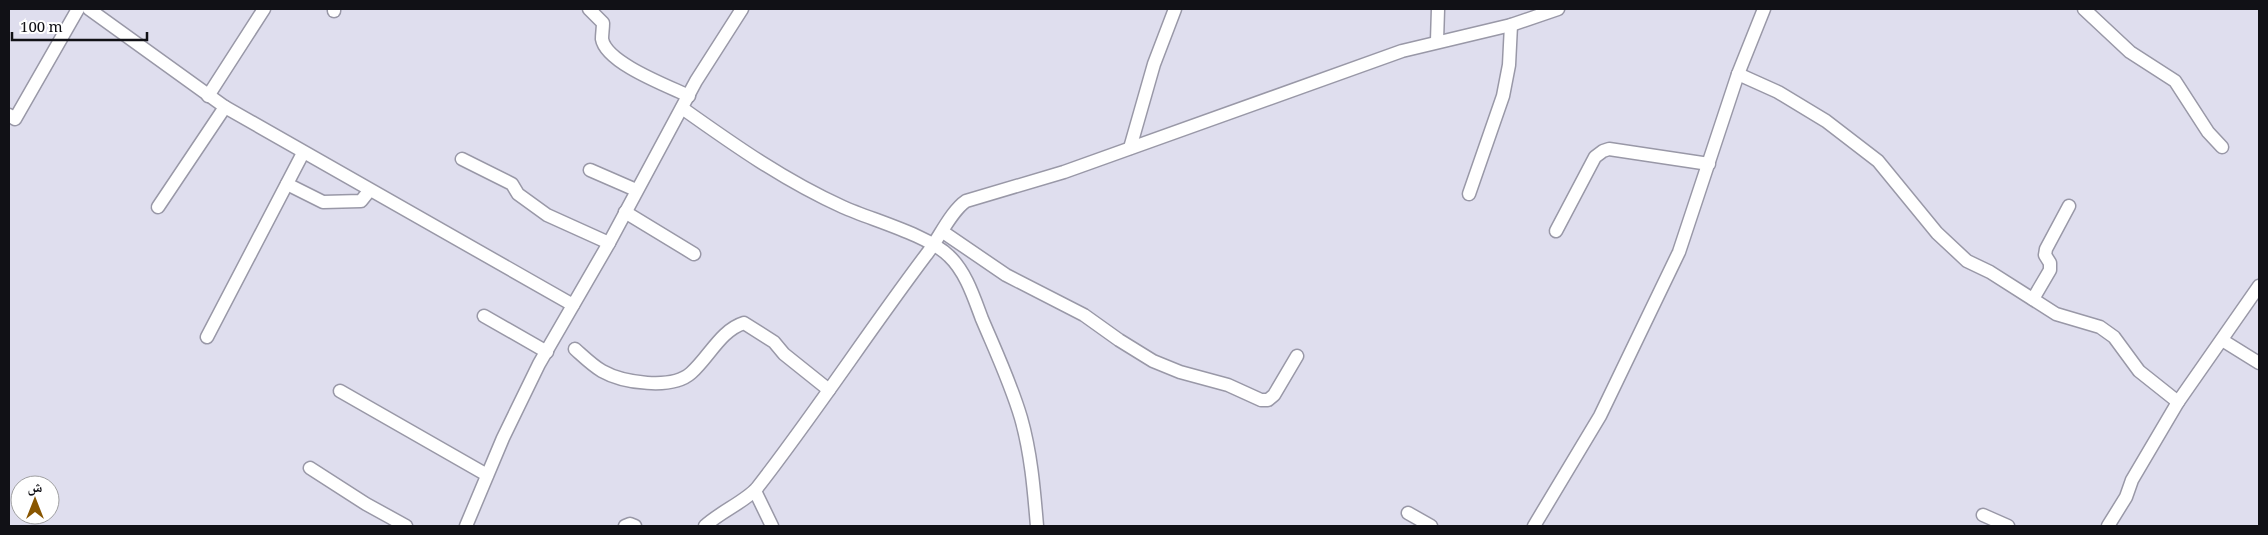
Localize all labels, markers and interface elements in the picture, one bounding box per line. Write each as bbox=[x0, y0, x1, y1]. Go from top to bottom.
scale bar bbox=[12, 10, 148, 42]
text: 100 m bbox=[20, 16, 63, 42]
north arrow bbox=[10, 475, 60, 525]
text: ش bbox=[28, 477, 43, 501]

